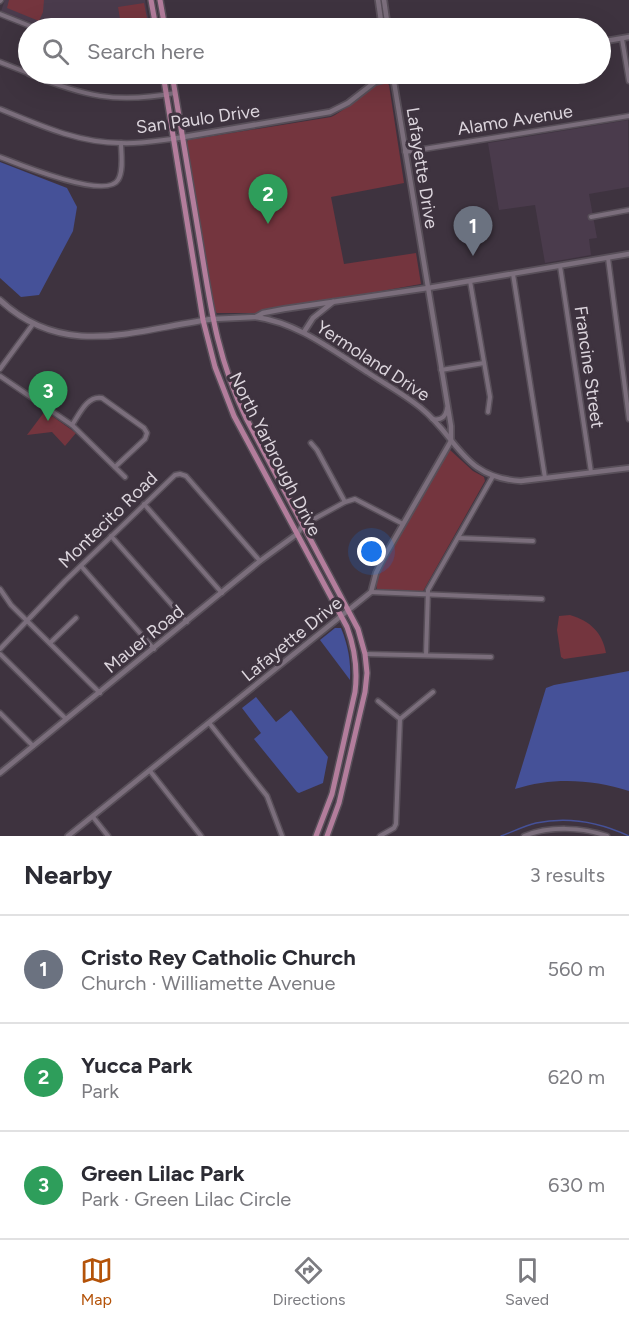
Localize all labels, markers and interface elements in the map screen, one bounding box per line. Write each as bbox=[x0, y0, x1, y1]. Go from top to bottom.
search box bbox=[18, 18, 611, 84]
icon: search bbox=[39, 35, 72, 68]
text: Search here bbox=[87, 38, 205, 65]
street label: San Paulo Drive bbox=[135, 99, 261, 139]
street label: Alamo Avenue bbox=[456, 100, 574, 140]
street label: Lafayette Drive bbox=[402, 106, 442, 230]
pin: 2 bbox=[248, 174, 288, 224]
pin: 1 bbox=[454, 206, 492, 256]
street label: Francine Street bbox=[570, 304, 609, 430]
street label: Yermoland Drive bbox=[312, 316, 434, 406]
street label: North Yarbrough Drive bbox=[224, 369, 326, 540]
pin: 3 bbox=[28, 372, 68, 421]
street label: Montecito Road bbox=[54, 467, 162, 573]
your location bbox=[357, 537, 386, 566]
street label: Lafayette Drive bbox=[237, 592, 347, 686]
street label: Mauer Road bbox=[100, 600, 188, 678]
text: Nearby bbox=[24, 859, 112, 891]
text: 3 results bbox=[530, 863, 605, 887]
text: Cristo Rey Catholic Church bbox=[81, 944, 356, 971]
text: 1 bbox=[39, 957, 48, 981]
text: 560 m bbox=[547, 957, 605, 981]
text: Church · Williamette Avenue bbox=[81, 971, 335, 995]
text: Yucca Park bbox=[81, 1052, 193, 1079]
text: 2 bbox=[38, 1065, 49, 1089]
text: 620 m bbox=[548, 1065, 605, 1089]
text: Park bbox=[81, 1079, 119, 1103]
text: Green Lilac Park bbox=[81, 1160, 245, 1187]
text: 3 bbox=[38, 1173, 49, 1197]
text: 630 m bbox=[548, 1173, 605, 1197]
text: Park · Green Lilac Circle bbox=[81, 1187, 291, 1211]
tab: Map bbox=[80, 1254, 113, 1309]
tab: Directions bbox=[272, 1254, 345, 1309]
tab: Saved bbox=[505, 1254, 549, 1309]

